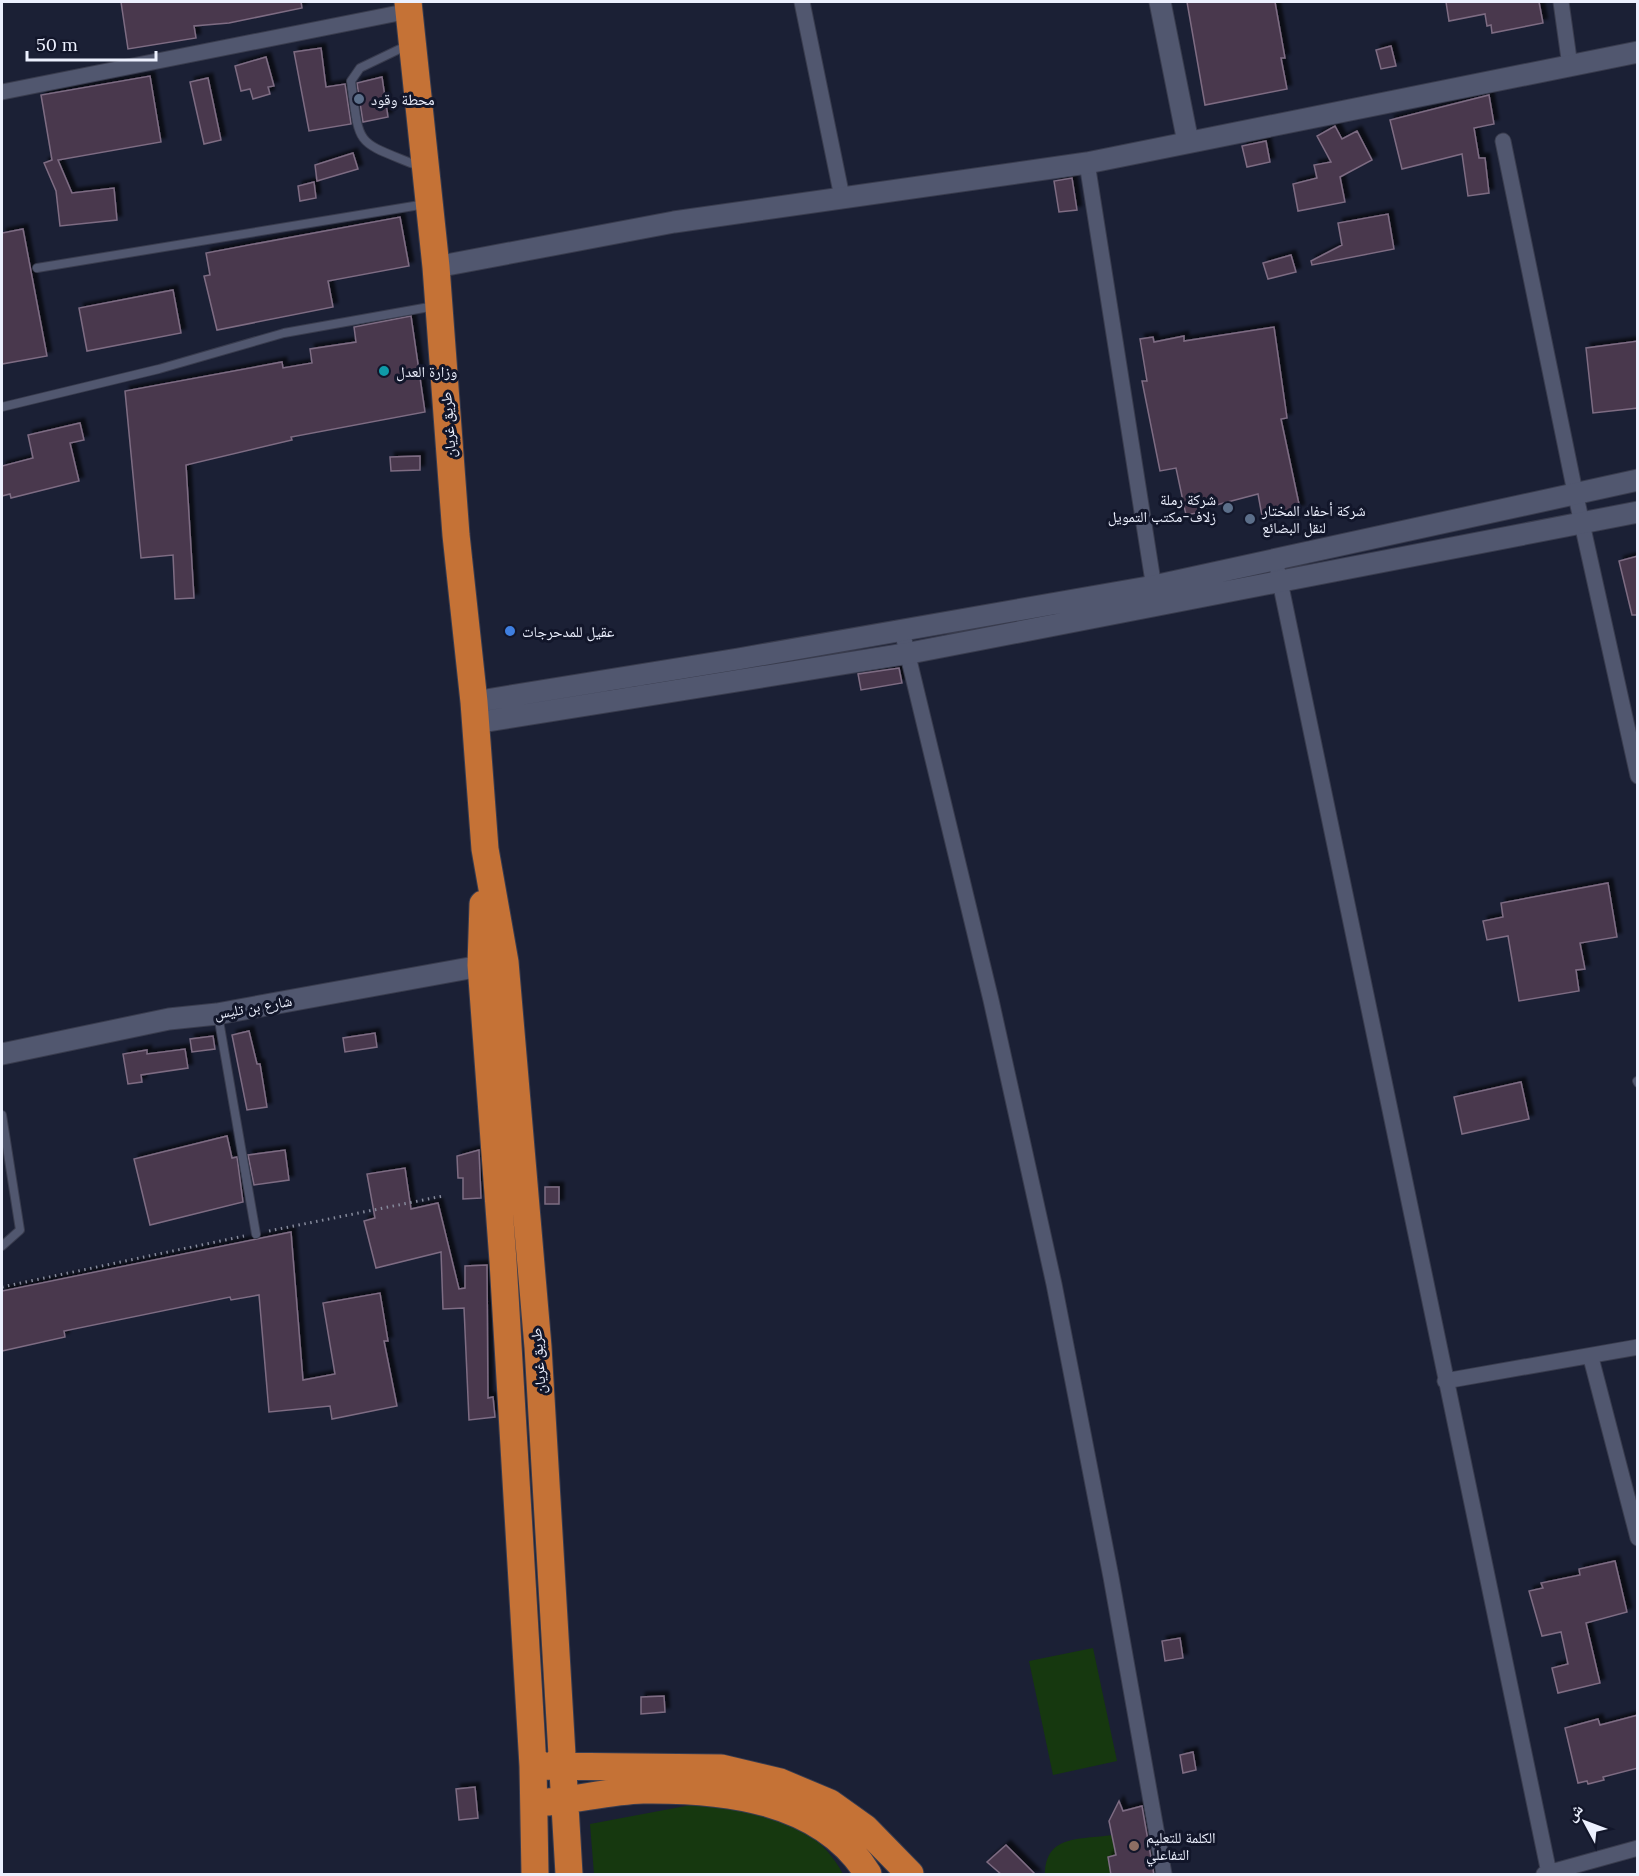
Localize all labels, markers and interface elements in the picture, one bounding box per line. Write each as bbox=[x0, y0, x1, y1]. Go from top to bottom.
scale bar bbox=[27, 24, 156, 62]
text: 50 m bbox=[36, 33, 78, 56]
place label: محطة وقود bbox=[371, 90, 435, 109]
marker: محطة وقود bbox=[352, 92, 366, 106]
place label: وزارة العدل bbox=[396, 362, 457, 382]
marker: وزارة العدل bbox=[377, 364, 391, 378]
street label: طريق غريان bbox=[436, 391, 461, 459]
place label: شركة رملة زلاف-مكتب التمويل bbox=[1108, 490, 1216, 527]
marker: شركة رملة زلاف-مكتب التمويل bbox=[1221, 501, 1235, 515]
place label: شركة أحفاد المختار لنقل البضائع bbox=[1261, 501, 1366, 538]
marker: شركة أحفاد المختار لنقل البضائع bbox=[1243, 512, 1257, 526]
place label: عقيل للمدحرجات bbox=[522, 622, 615, 642]
marker: عقيل للمدحرجات bbox=[503, 624, 517, 638]
street label: شارع بن تليس bbox=[213, 991, 294, 1024]
street label: طريق غريان bbox=[526, 1327, 551, 1395]
north arrow bbox=[1555, 1792, 1615, 1852]
text: ش bbox=[1561, 1799, 1587, 1825]
place label: الكلمة للتعليم التفاعلي bbox=[1146, 1828, 1216, 1866]
marker: الكلمة للتعليم التفاعلي bbox=[1127, 1839, 1141, 1853]

